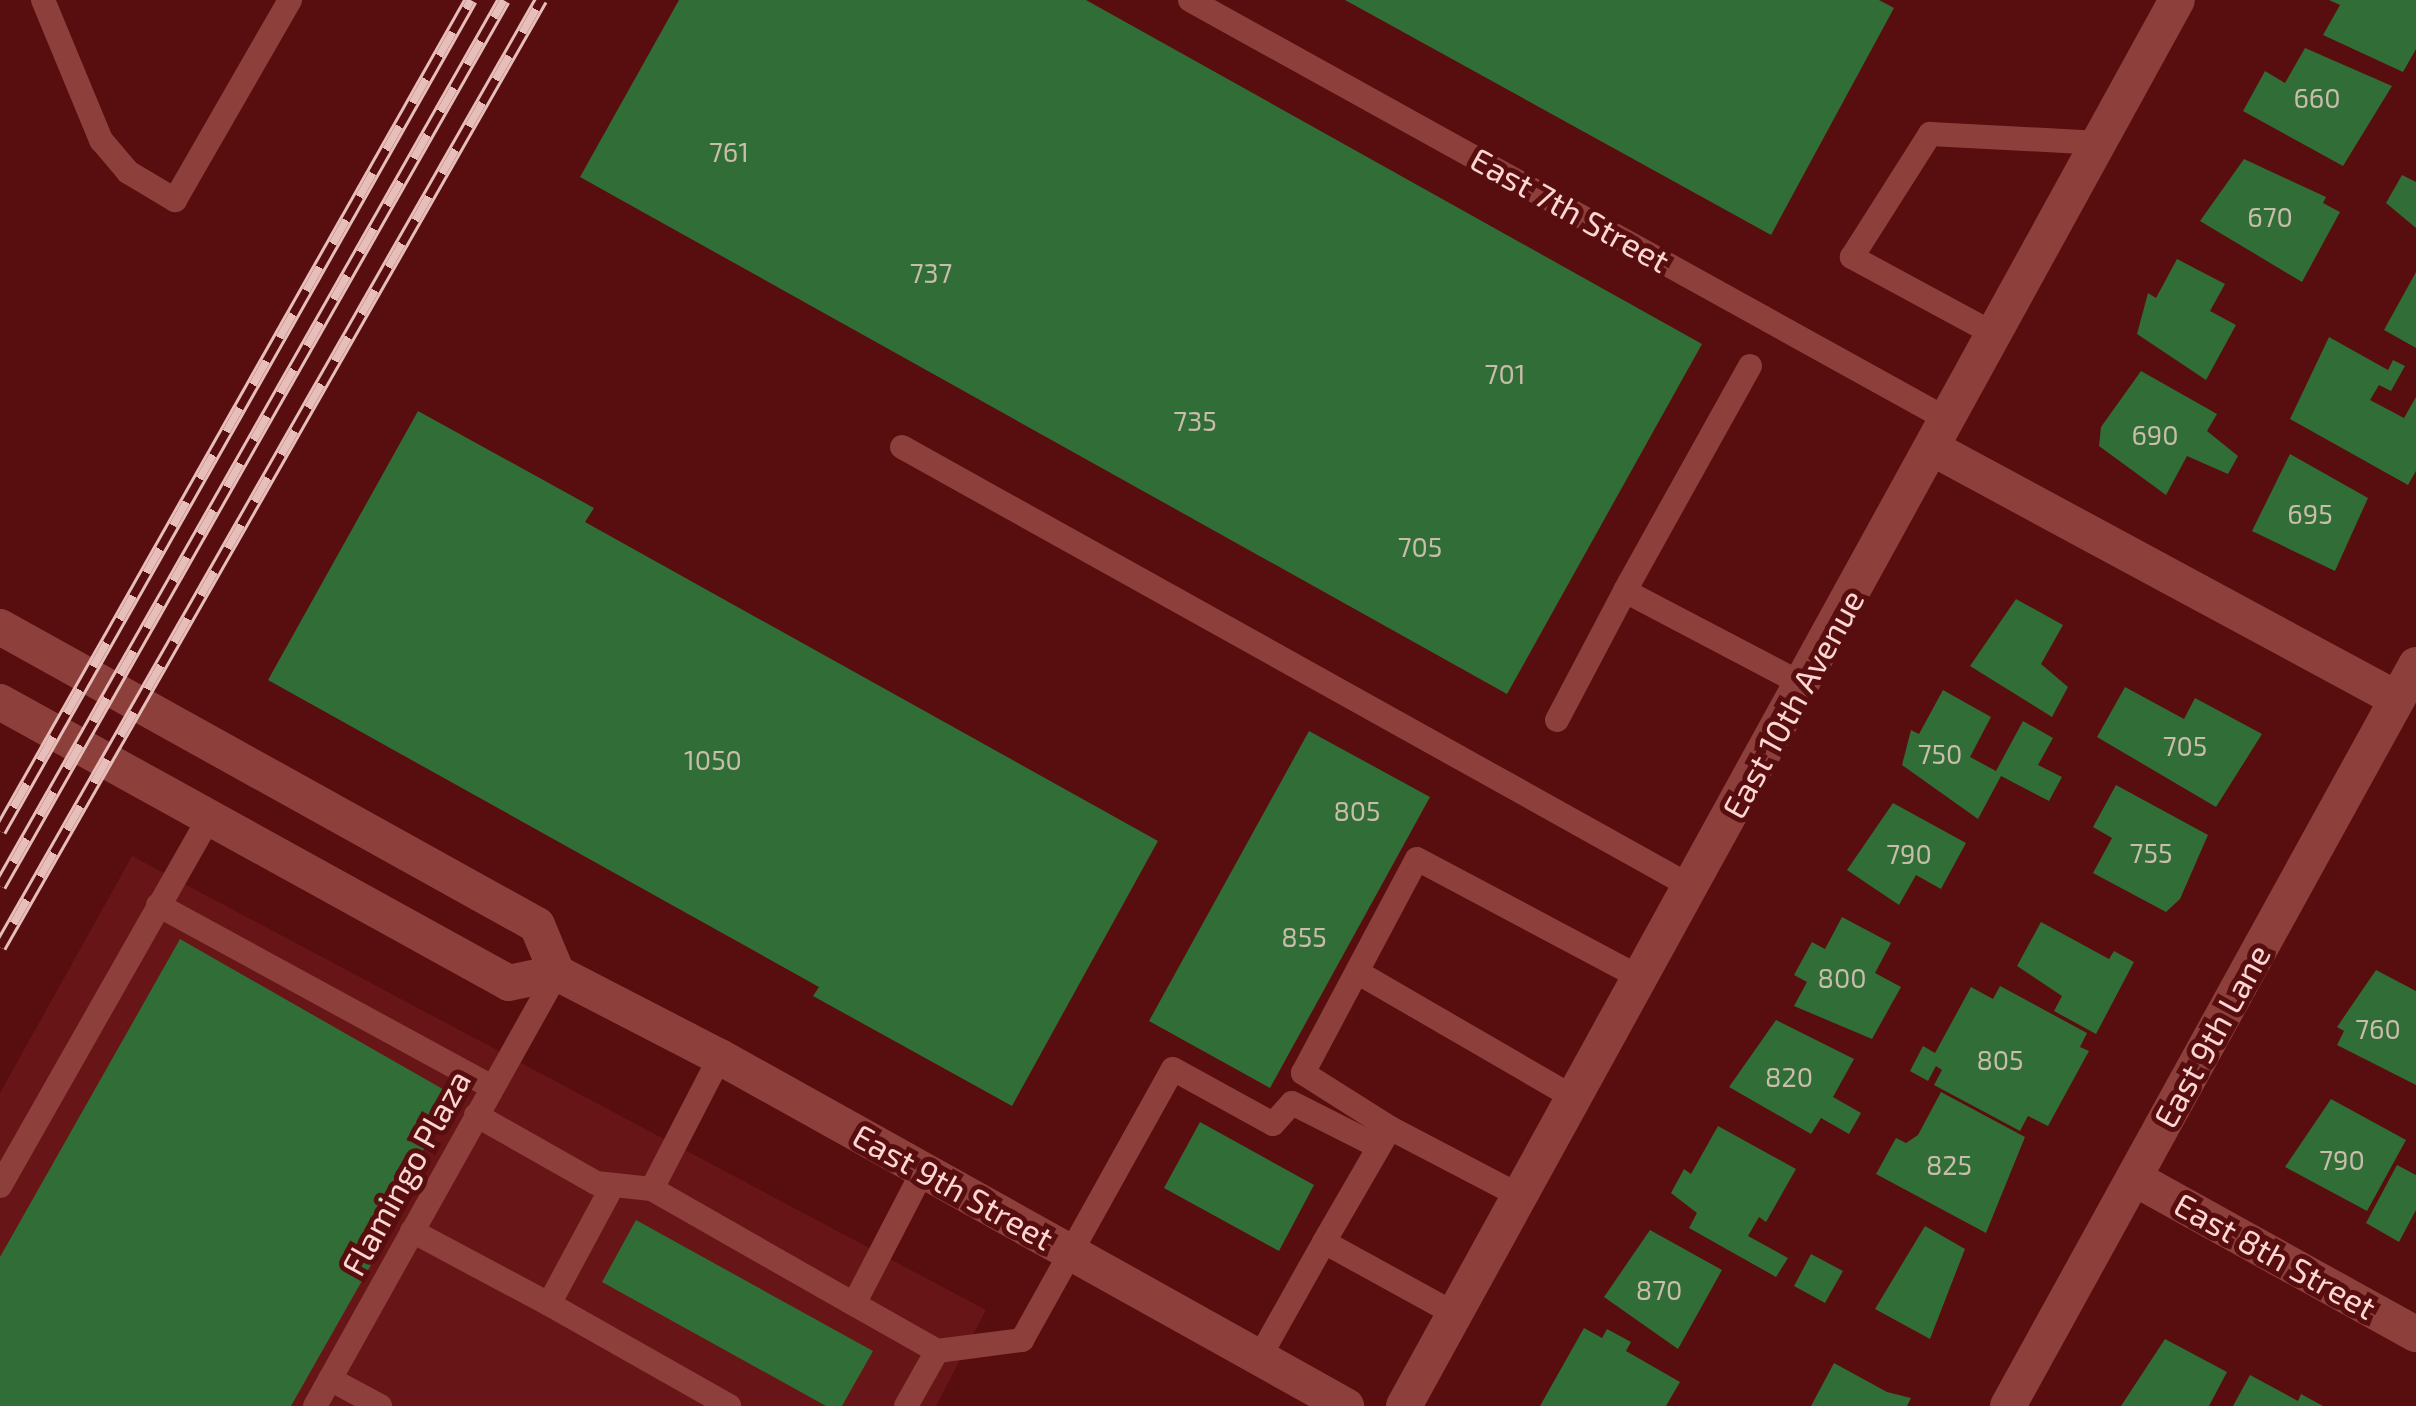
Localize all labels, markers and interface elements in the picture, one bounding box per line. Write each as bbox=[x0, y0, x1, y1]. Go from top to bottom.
house number: 660 bbox=[2293, 82, 2341, 114]
house number: 761 bbox=[709, 136, 749, 168]
street label: East 7th Street bbox=[1464, 139, 1676, 281]
house number: 670 bbox=[2247, 201, 2293, 233]
house number: 737 bbox=[910, 257, 952, 289]
house number: 701 bbox=[1485, 358, 1525, 390]
house number: 735 bbox=[1173, 405, 1217, 437]
house number: 690 bbox=[2131, 419, 2179, 451]
house number: 695 bbox=[2287, 498, 2333, 530]
house number: 705 bbox=[1398, 531, 1442, 563]
street label: East 10th Avenue bbox=[1714, 582, 1872, 826]
house number: 705 bbox=[2163, 730, 2207, 762]
house number: 750 bbox=[1918, 738, 1962, 770]
house number: 1050 bbox=[684, 744, 742, 776]
house number: 805 bbox=[1333, 795, 1381, 827]
house number: 755 bbox=[2130, 837, 2172, 869]
house number: 790 bbox=[1886, 838, 1932, 870]
house number: 855 bbox=[1281, 921, 1327, 953]
street label: East 9th Lane bbox=[2145, 938, 2279, 1134]
house number: 800 bbox=[1818, 962, 1866, 994]
house number: 760 bbox=[2355, 1013, 2401, 1045]
house number: 805 bbox=[1976, 1044, 2024, 1076]
house number: 820 bbox=[1765, 1061, 1813, 1093]
street label: Flamingo Plaza bbox=[333, 1063, 479, 1283]
street label: East 9th Street bbox=[846, 1116, 1060, 1258]
house number: 790 bbox=[2319, 1144, 2365, 1176]
house number: 825 bbox=[1926, 1149, 1972, 1181]
street label: East 8th Street bbox=[2167, 1184, 2383, 1328]
house number: 870 bbox=[1636, 1274, 1682, 1306]

